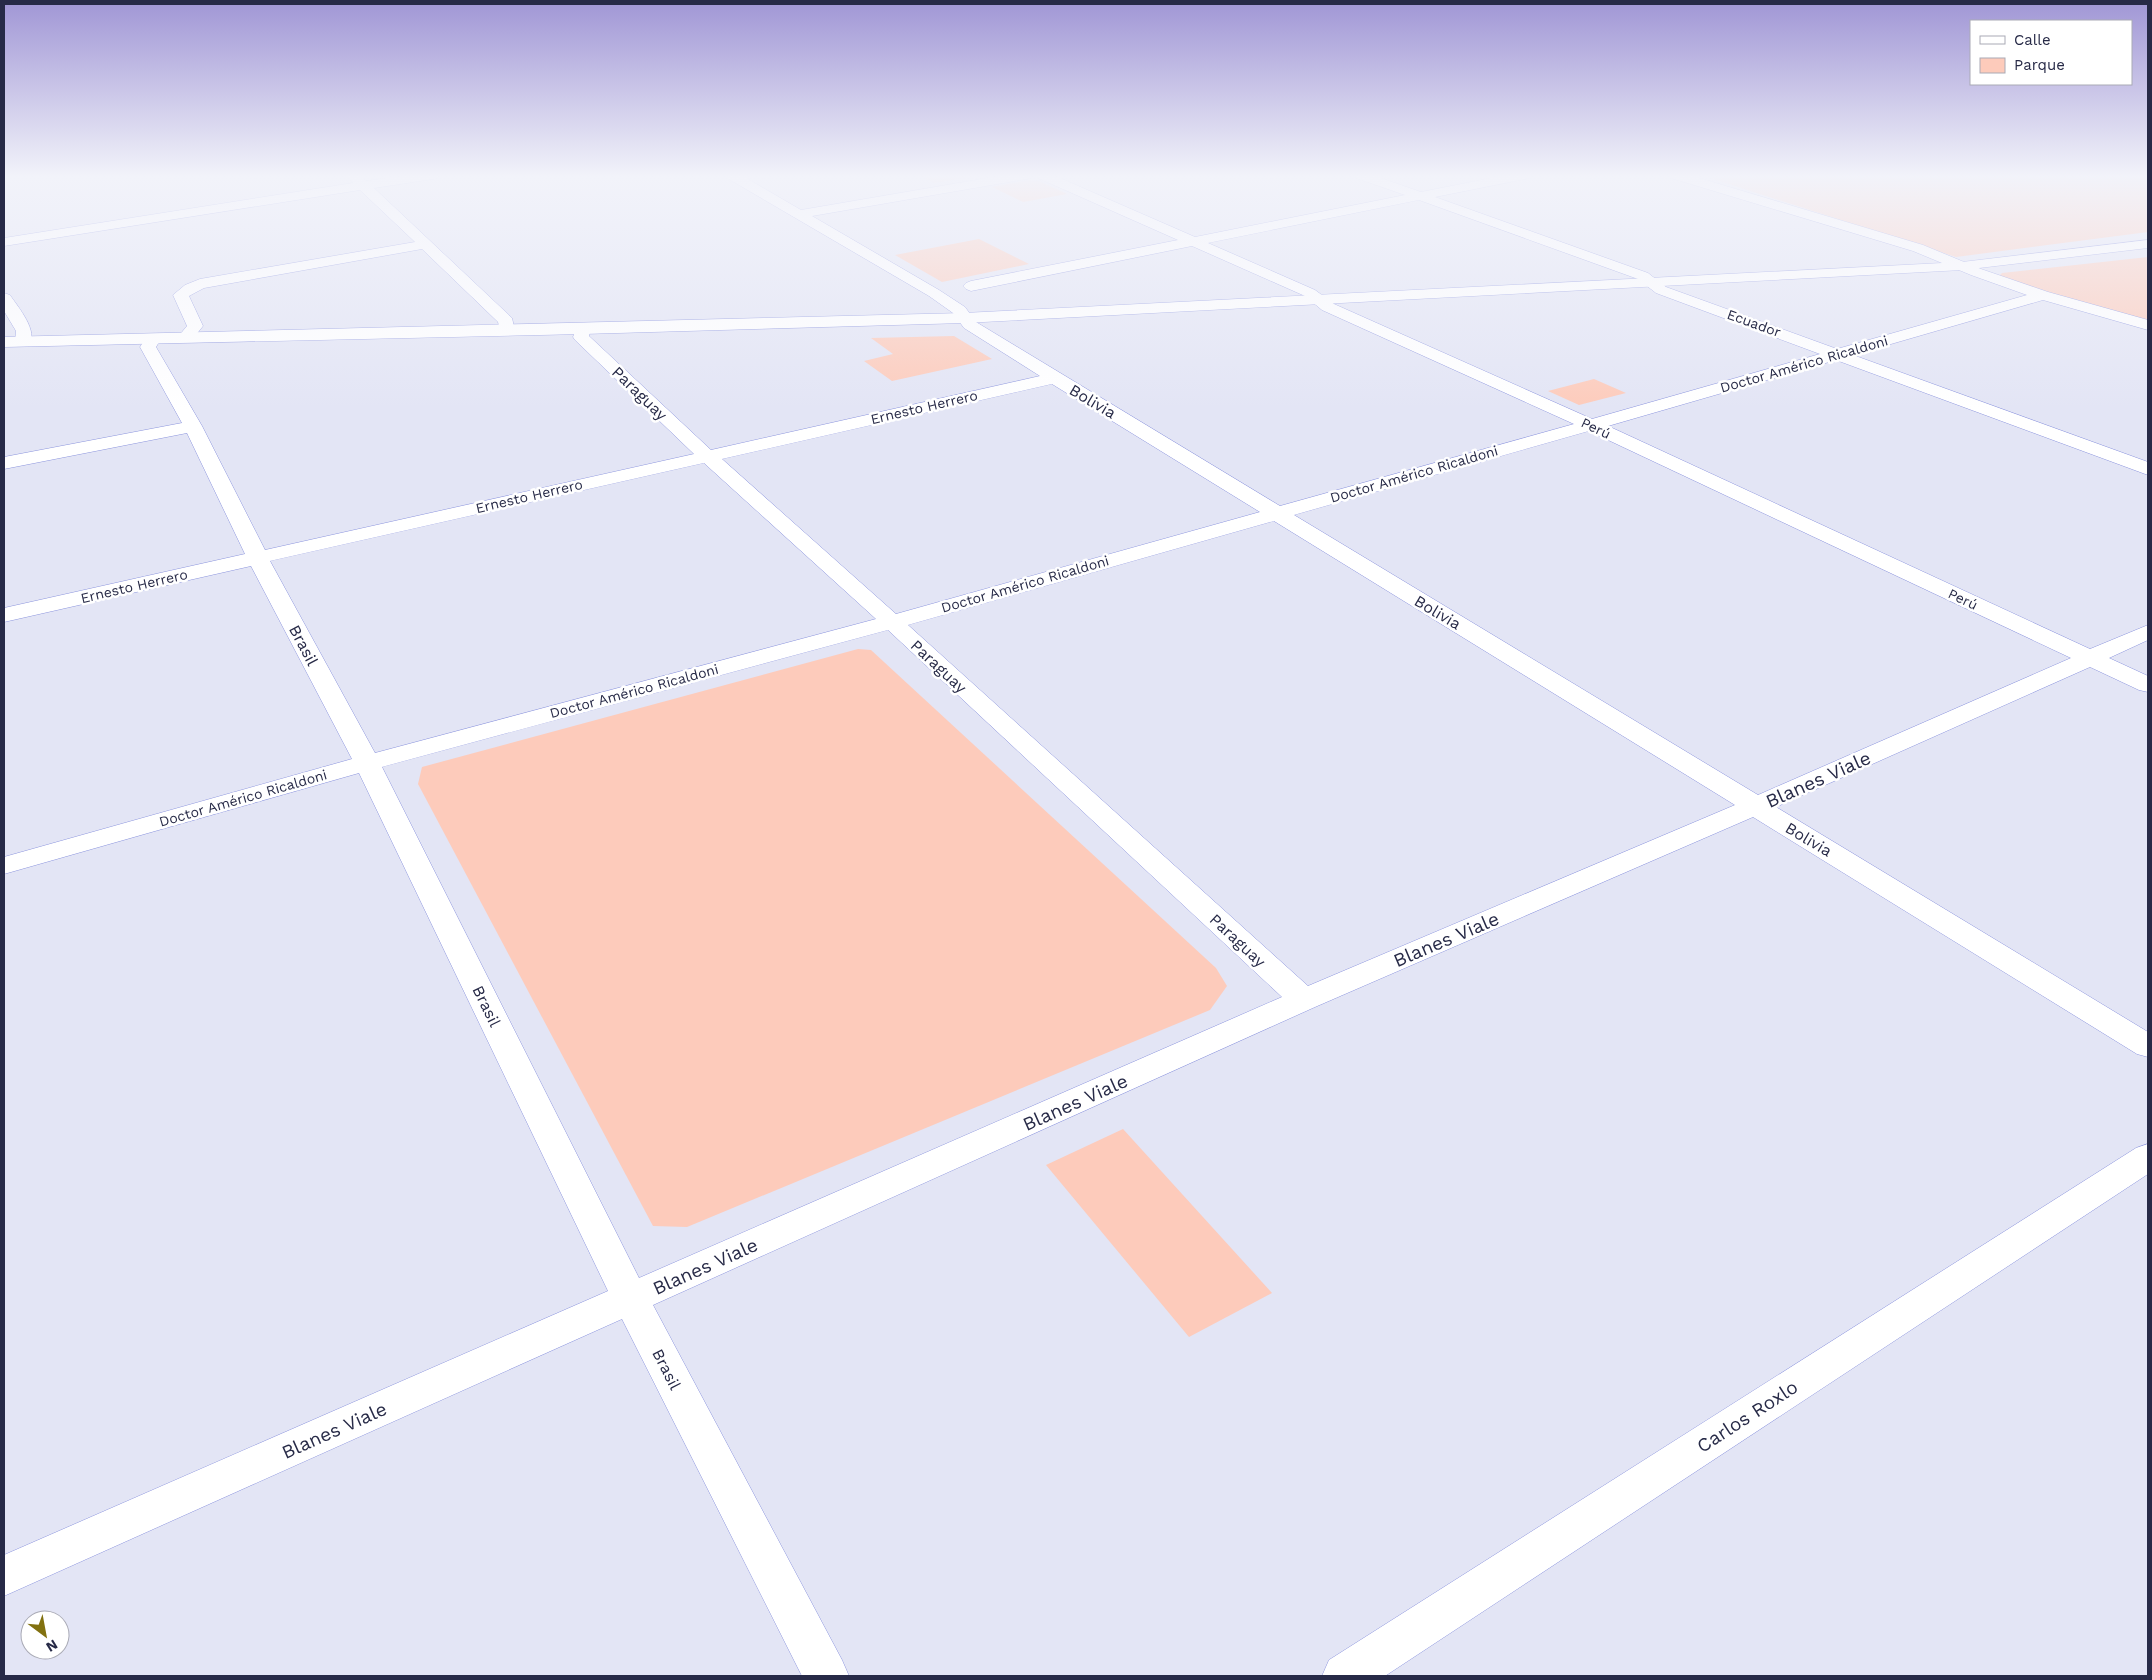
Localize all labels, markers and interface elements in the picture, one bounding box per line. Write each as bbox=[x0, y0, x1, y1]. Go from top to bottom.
legend bbox=[1970, 20, 2132, 85]
text: Calle bbox=[2014, 31, 2051, 49]
text: Parque bbox=[2014, 56, 2065, 74]
street label: Ecuador bbox=[1725, 306, 1783, 340]
street label: Doctor Américo Ricaldoni bbox=[1718, 332, 1890, 396]
street label: Paraguay bbox=[608, 362, 672, 425]
street label: Bolivia bbox=[1066, 380, 1119, 423]
street label: Ernesto Herrero bbox=[869, 387, 979, 427]
street label: Perú bbox=[1579, 414, 1613, 442]
street label: Doctor Américo Ricaldoni bbox=[1328, 442, 1500, 506]
street label: Ernesto Herrero bbox=[474, 476, 584, 516]
street label: Doctor Américo Ricaldoni bbox=[939, 552, 1111, 616]
street label: Ernesto Herrero bbox=[79, 566, 189, 606]
street label: Perú bbox=[1946, 585, 1980, 613]
street label: Bolivia bbox=[1411, 591, 1464, 634]
street label: Brasil bbox=[285, 622, 322, 669]
street label: Paraguay bbox=[907, 636, 971, 697]
street label: Doctor Américo Ricaldoni bbox=[548, 661, 720, 721]
street label: Blanes Viale bbox=[1762, 746, 1874, 813]
street label: Doctor Américo Ricaldoni bbox=[157, 766, 329, 830]
street label: Bolivia bbox=[1782, 818, 1835, 861]
street label: Blanes Viale bbox=[1390, 907, 1502, 972]
street label: Paraguay bbox=[1206, 910, 1270, 971]
street label: Brasil bbox=[468, 983, 505, 1030]
street label: Blanes Viale bbox=[1019, 1069, 1131, 1136]
street label: Blanes Viale bbox=[649, 1233, 761, 1300]
street label: Brasil bbox=[648, 1346, 685, 1393]
street label: Carlos Roxlo bbox=[1692, 1375, 1802, 1458]
street label: Blanes Viale bbox=[278, 1397, 390, 1464]
north arrow bbox=[20, 1610, 70, 1660]
text: N bbox=[43, 1636, 61, 1656]

